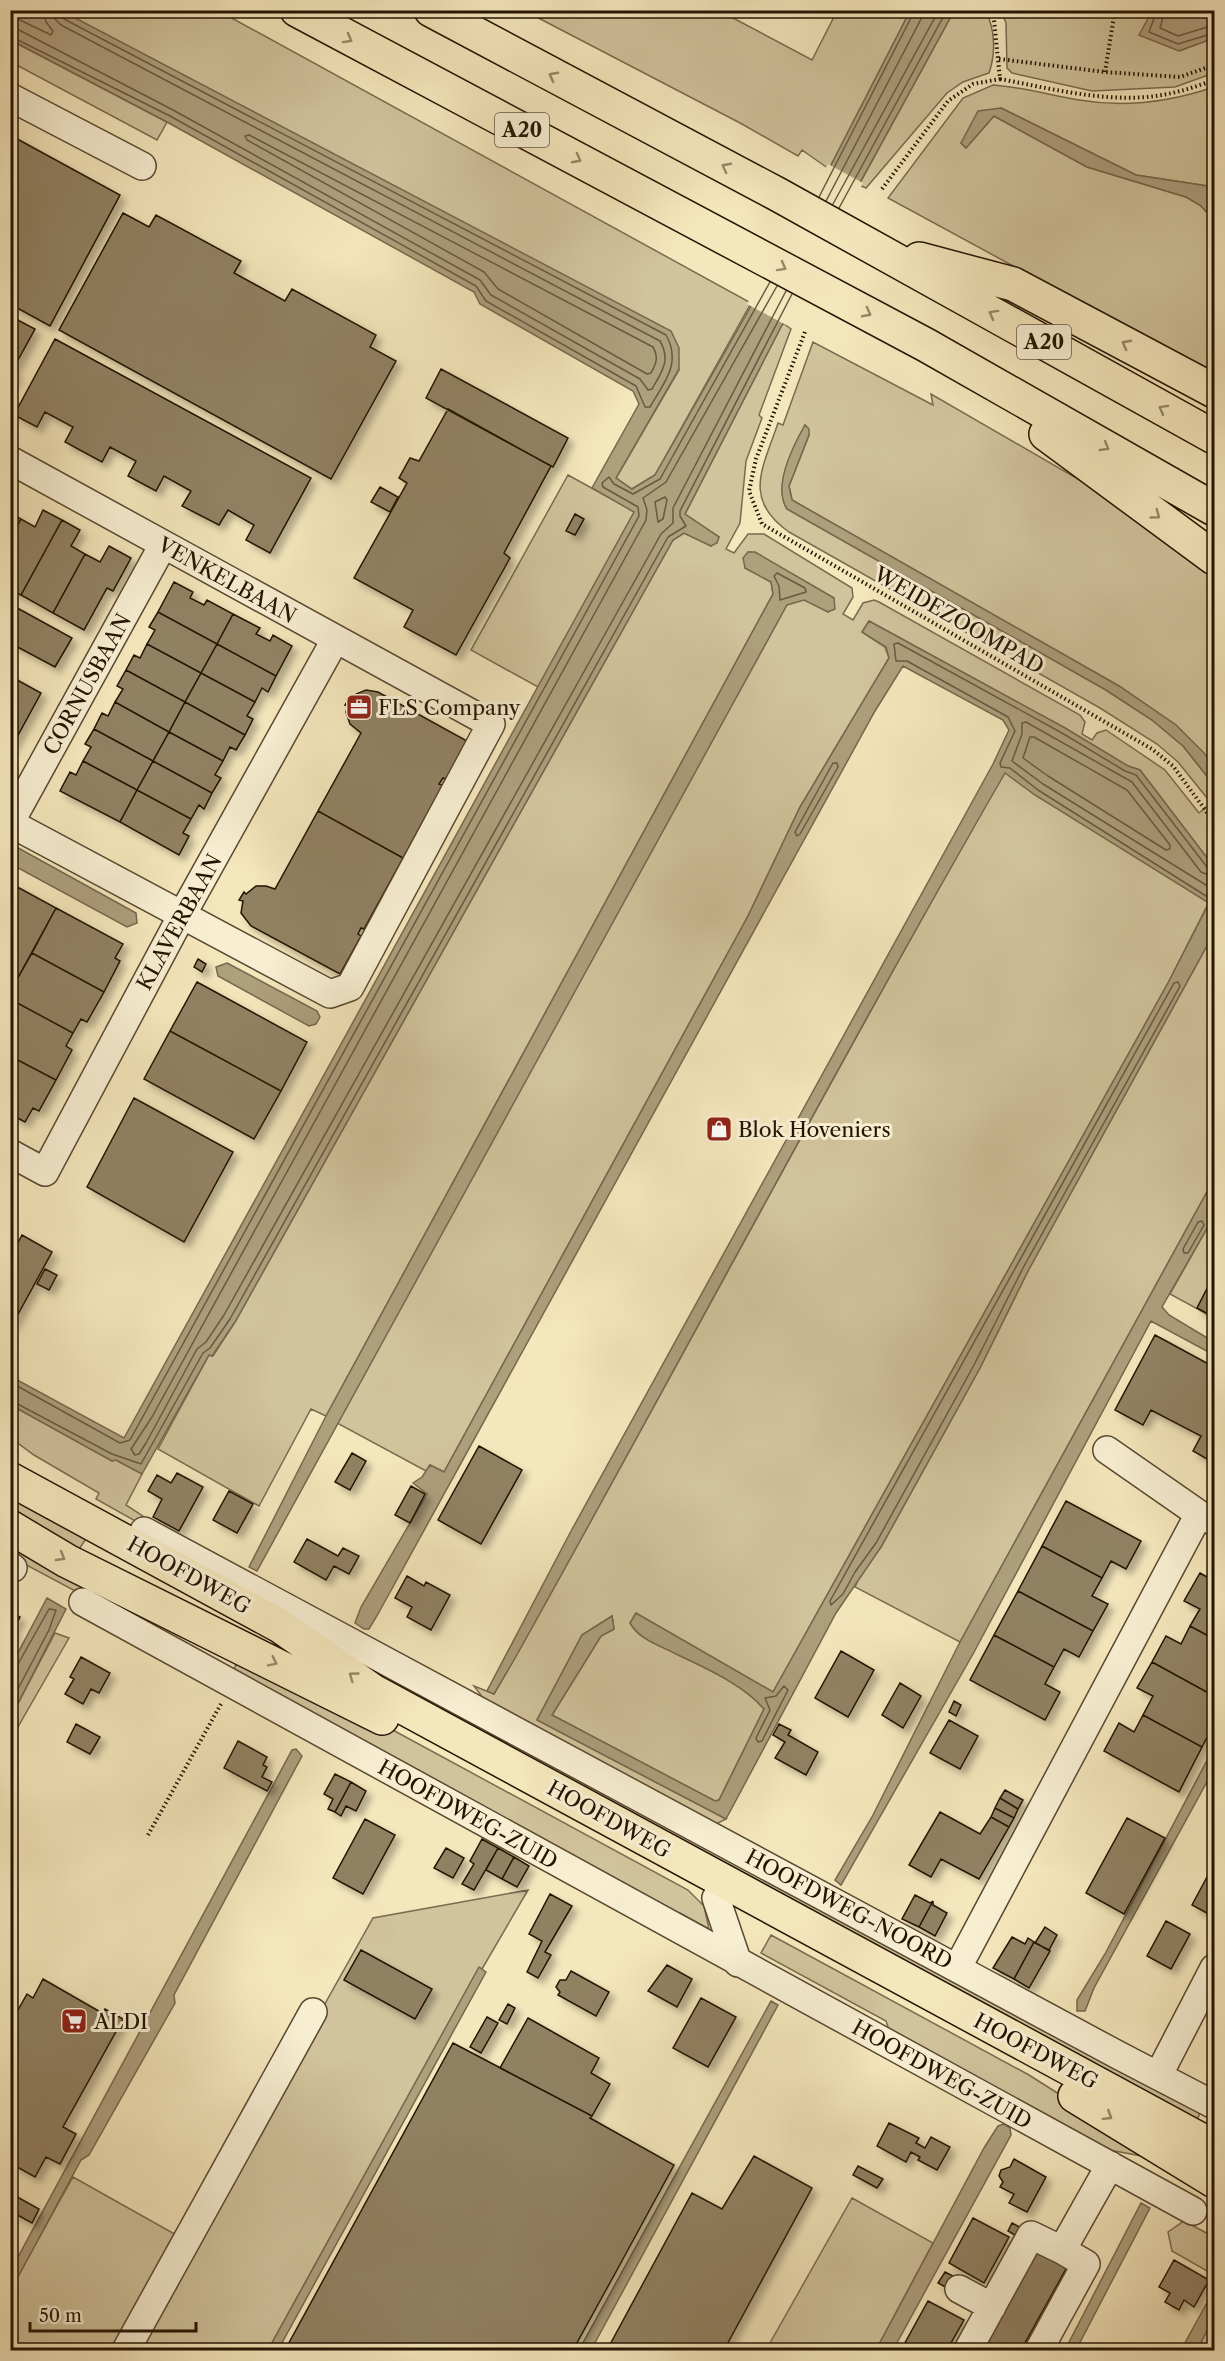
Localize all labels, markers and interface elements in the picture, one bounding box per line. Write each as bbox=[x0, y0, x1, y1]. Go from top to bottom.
one-way arrow bbox=[342, 32, 352, 43]
one-way arrow bbox=[549, 71, 560, 83]
road number: A20 bbox=[495, 113, 549, 147]
one-way arrow bbox=[570, 152, 581, 163]
one-way arrow bbox=[721, 163, 732, 174]
one-way arrow bbox=[775, 260, 786, 271]
one-way arrow bbox=[860, 306, 871, 317]
one-way arrow bbox=[989, 310, 999, 321]
road number: A20 bbox=[1017, 325, 1071, 359]
one-way arrow bbox=[1121, 340, 1132, 351]
one-way arrow bbox=[1159, 405, 1170, 416]
one-way arrow bbox=[1099, 439, 1109, 451]
one-way arrow bbox=[1150, 508, 1161, 519]
street label: VENKELBAAN bbox=[153, 531, 300, 628]
street label: WEIDEZOOMPAD bbox=[869, 561, 1048, 679]
street label: CORNUSBAAN bbox=[38, 609, 136, 759]
office icon: FLS Company bbox=[344, 692, 374, 722]
place label: FLS Company bbox=[378, 695, 521, 720]
street label: KLAVERBAAN bbox=[131, 850, 227, 994]
shop icon: Blok Hoveniers bbox=[704, 1114, 734, 1144]
place label: Blok Hoveniers bbox=[738, 1117, 891, 1142]
street label: HOOFDWEG bbox=[123, 1531, 255, 1619]
one-way arrow bbox=[55, 1549, 65, 1561]
one-way arrow bbox=[266, 1655, 277, 1667]
one-way arrow bbox=[348, 1672, 359, 1683]
street label: HOOFDWEG-ZUID bbox=[374, 1754, 562, 1874]
street label: HOOFDWEG bbox=[543, 1775, 675, 1863]
street label: HOOFDWEG-NOORD bbox=[741, 1844, 957, 1974]
supermarket icon: ALDI bbox=[59, 2006, 89, 2036]
street label: HOOFDWEG bbox=[970, 2008, 1102, 2094]
place label: ALDI bbox=[93, 2009, 148, 2034]
street label: HOOFDWEG-ZUID bbox=[848, 2014, 1036, 2134]
one-way arrow bbox=[1102, 2109, 1112, 2121]
scale bar bbox=[30, 2295, 196, 2333]
text: 50 m bbox=[39, 2305, 82, 2327]

